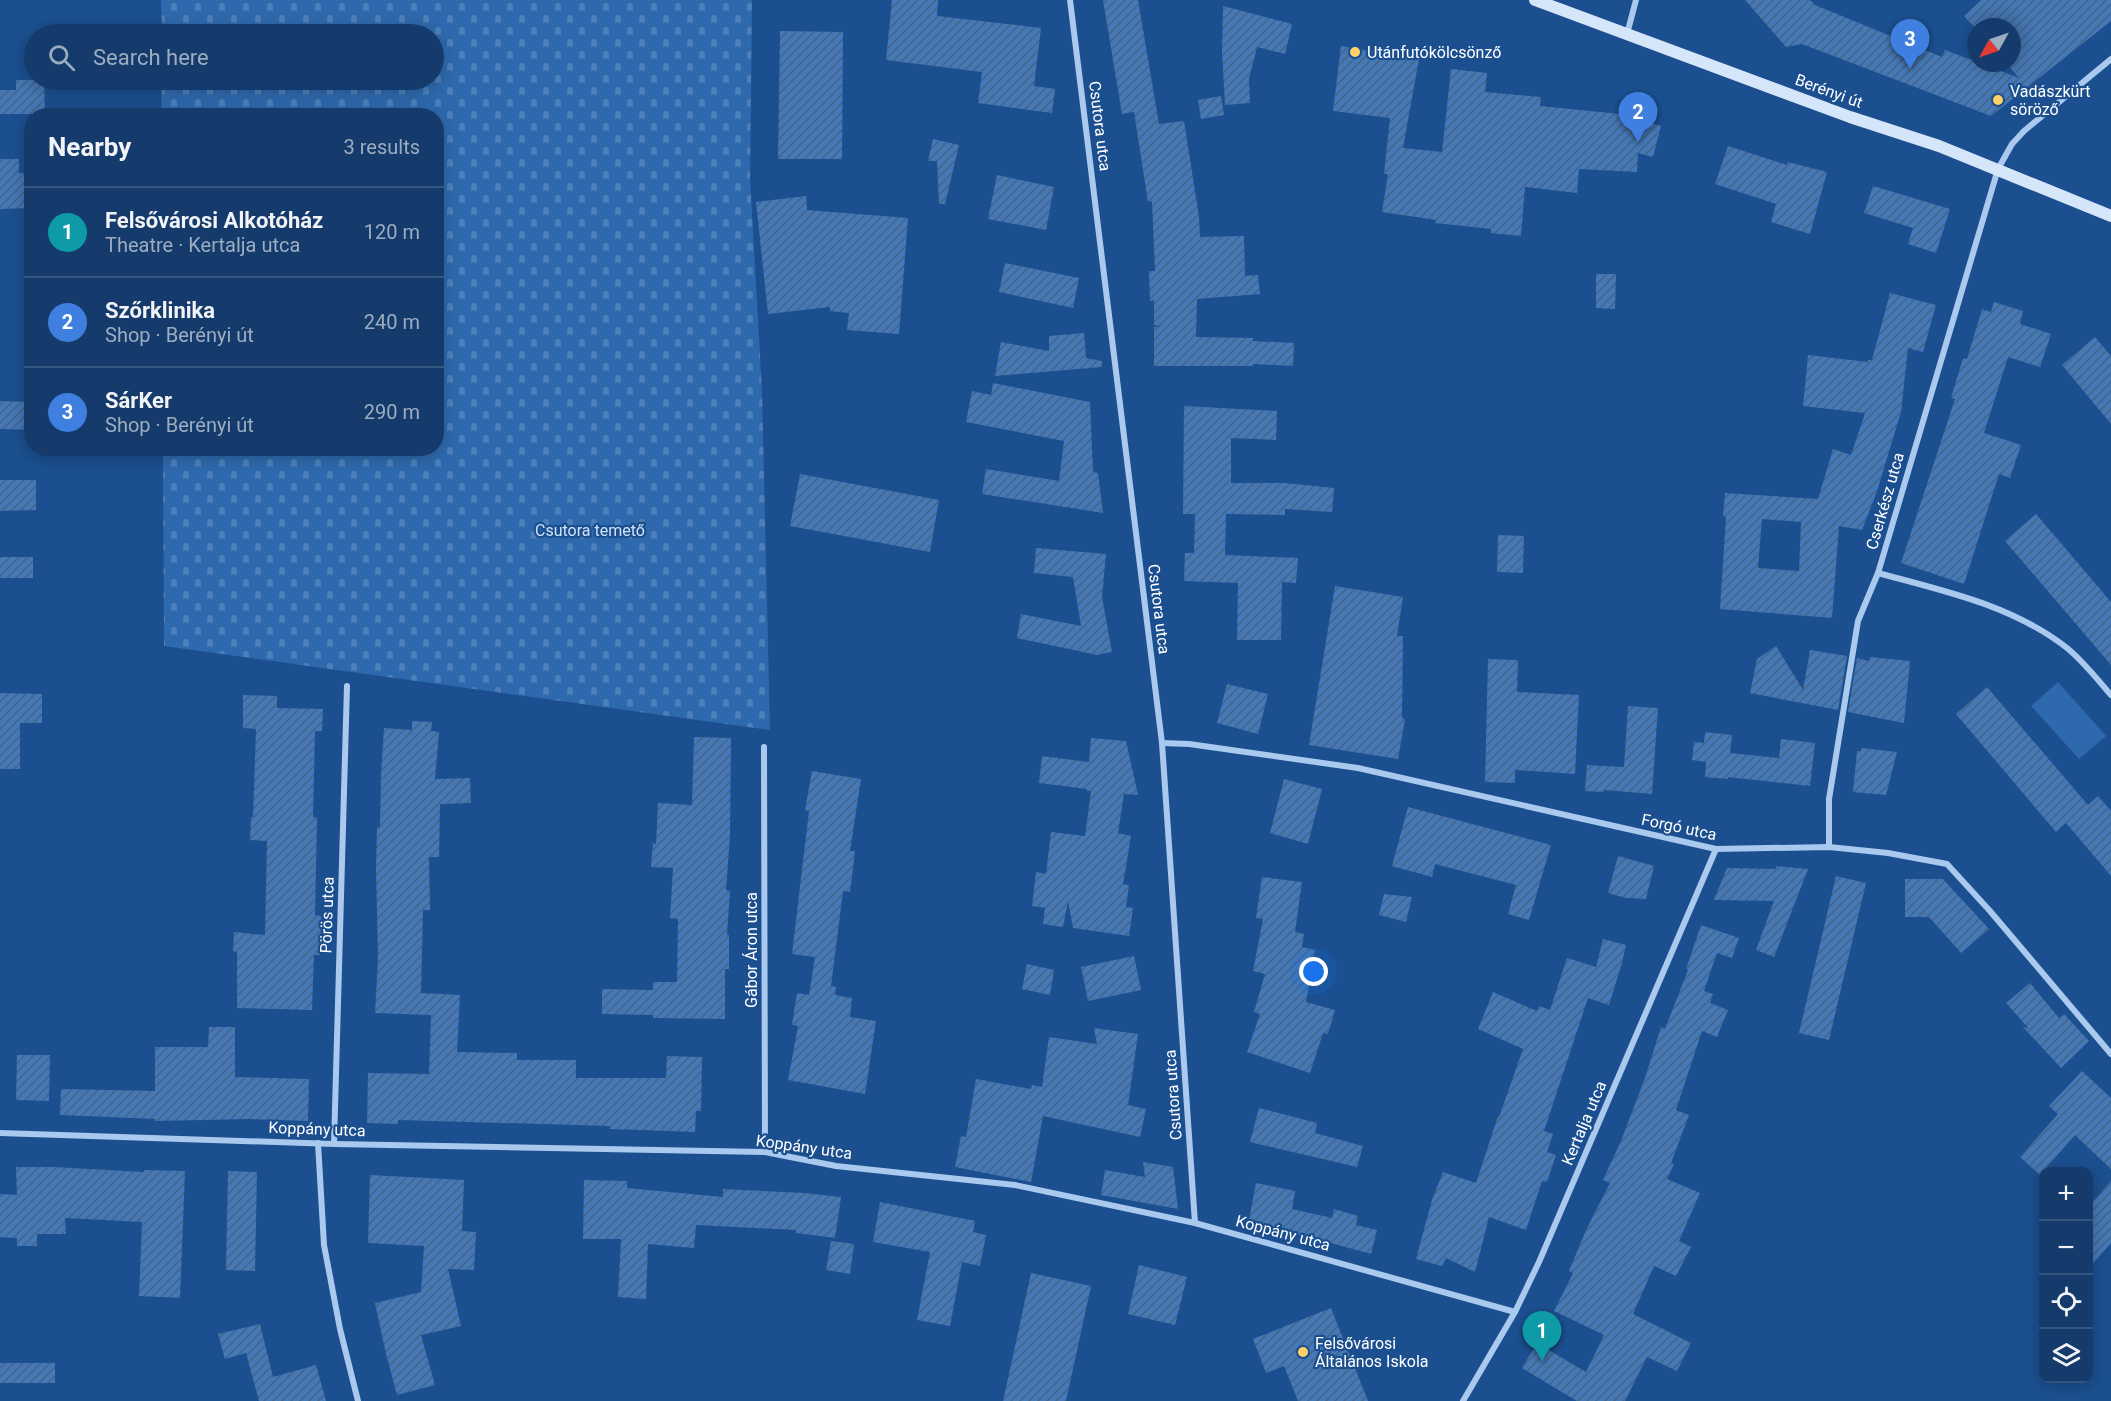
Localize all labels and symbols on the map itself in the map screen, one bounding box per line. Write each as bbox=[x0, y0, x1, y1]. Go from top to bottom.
north arrow bbox=[1967, 18, 2021, 72]
pin: 3 bbox=[1890, 20, 1930, 69]
place label: Utánfutókölcsönző bbox=[1367, 43, 1501, 62]
marker: Utánfutókölcsönző bbox=[1348, 45, 1362, 59]
street label: Berényi út bbox=[1793, 70, 1865, 112]
street label: Csutora utca bbox=[1085, 80, 1115, 172]
place label: Vadászkürt söröző bbox=[2010, 82, 2090, 119]
pin: 2 bbox=[1618, 92, 1658, 142]
marker: Vadászkürt söröző bbox=[1991, 93, 2005, 107]
street label: Cserkész utca bbox=[1862, 450, 1908, 552]
park label: Csutora temető bbox=[535, 521, 645, 540]
street label: Csutora utca bbox=[1144, 563, 1174, 655]
street label: Forgó utca bbox=[1640, 810, 1718, 844]
street label: Pörös utca bbox=[316, 876, 338, 954]
street label: Gábor Áron utca bbox=[742, 892, 761, 1008]
your location bbox=[1299, 957, 1328, 986]
street label: Csutora utca bbox=[1160, 1049, 1186, 1141]
street label: Kertalja utca bbox=[1558, 1078, 1610, 1168]
street label: Koppány utca bbox=[268, 1118, 366, 1140]
street label: Koppány utca bbox=[755, 1131, 853, 1163]
street label: Koppány utca bbox=[1234, 1211, 1332, 1255]
pin: 1 bbox=[1522, 1312, 1562, 1361]
place label: Felsővárosi Általános Iskola bbox=[1315, 1334, 1428, 1371]
marker: Felsővárosi Általános Iskola bbox=[1296, 1345, 1310, 1359]

